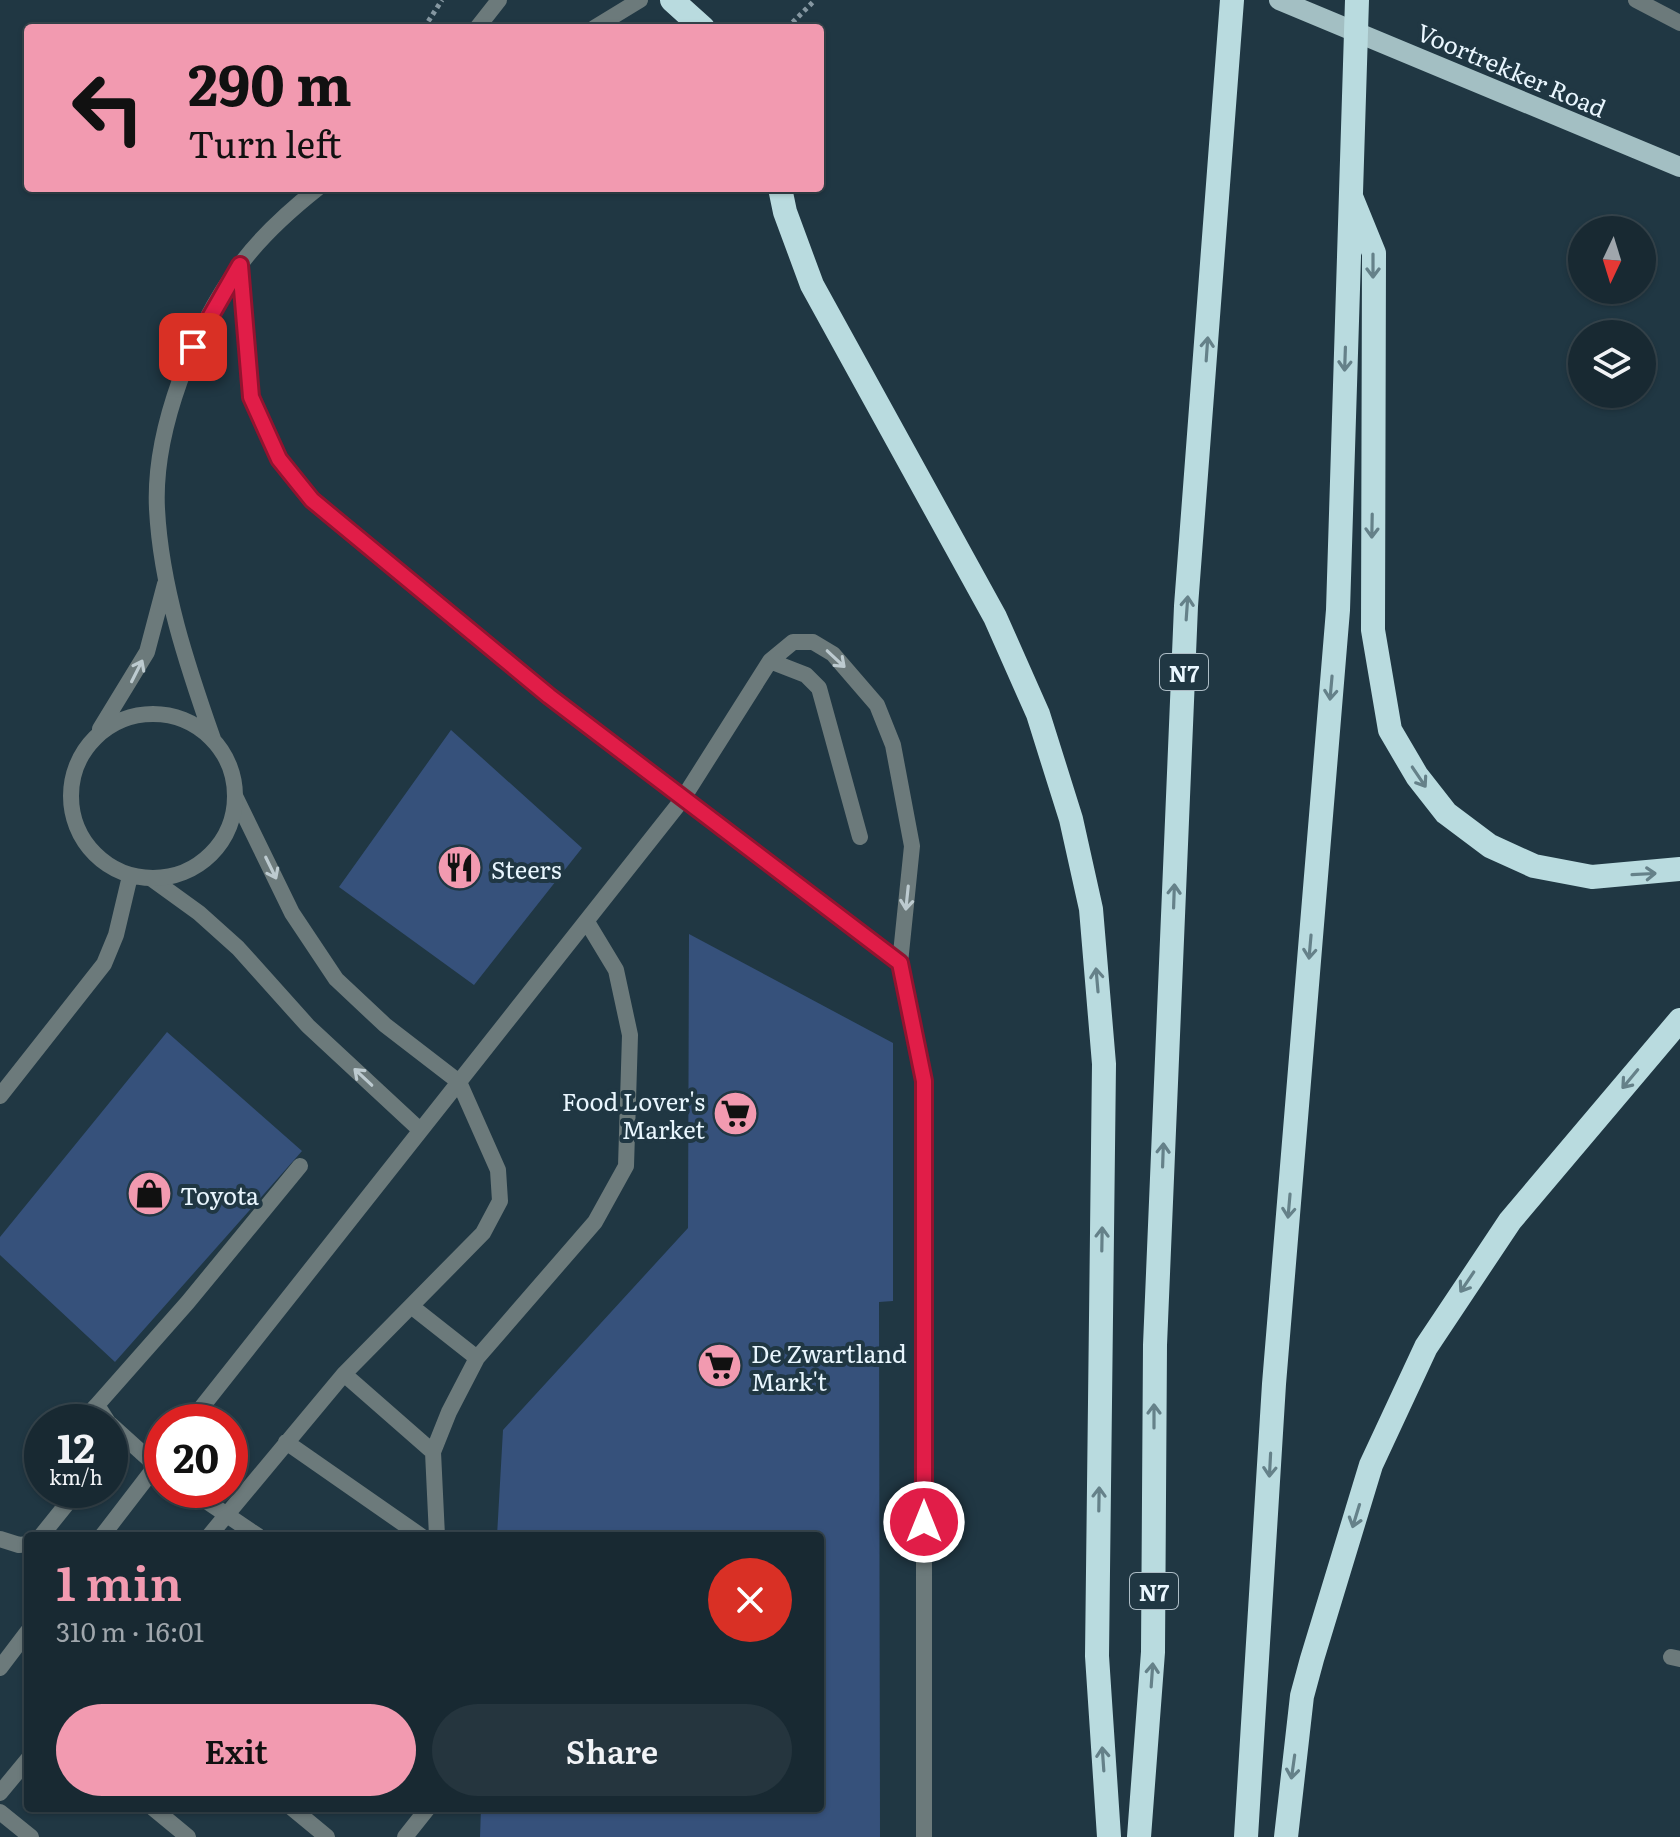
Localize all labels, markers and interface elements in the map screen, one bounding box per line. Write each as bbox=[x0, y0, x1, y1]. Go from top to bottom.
street label: Voortrekker Road bbox=[1412, 13, 1612, 125]
text: 290 m bbox=[188, 40, 352, 123]
icon: left bbox=[56, 56, 160, 160]
text: Turn left bbox=[188, 116, 342, 169]
north arrow bbox=[1568, 216, 1656, 304]
map controls bbox=[1568, 216, 1656, 408]
one-way arrow bbox=[1366, 252, 1381, 279]
pin bbox=[159, 313, 227, 381]
button: layers bbox=[1568, 320, 1656, 408]
icon: arrive bbox=[171, 325, 215, 369]
one-way arrow bbox=[1200, 336, 1215, 363]
one-way arrow bbox=[1337, 345, 1352, 372]
one-way arrow bbox=[1364, 512, 1380, 539]
one-way arrow bbox=[1180, 595, 1195, 622]
one-way arrow bbox=[825, 650, 845, 668]
road number: N7 bbox=[1160, 654, 1208, 690]
one-way arrow bbox=[129, 660, 145, 684]
one-way arrow bbox=[1323, 674, 1338, 701]
one-way arrow bbox=[1410, 765, 1427, 787]
restaurant icon: Steers bbox=[436, 844, 484, 892]
place label: Steers bbox=[491, 851, 562, 886]
one-way arrow bbox=[264, 855, 279, 879]
one-way arrow bbox=[1630, 866, 1657, 881]
one-way arrow bbox=[1167, 883, 1182, 910]
one-way arrow bbox=[899, 884, 914, 910]
one-way arrow bbox=[1302, 933, 1317, 960]
one-way arrow bbox=[1089, 967, 1104, 994]
one-way arrow bbox=[353, 1067, 373, 1086]
one-way arrow bbox=[1621, 1069, 1639, 1089]
place label: Food Lover's Market bbox=[562, 1083, 705, 1146]
supermarket icon: Food Lover's Market bbox=[712, 1090, 760, 1138]
one-way arrow bbox=[1156, 1142, 1171, 1169]
shop icon: Toyota bbox=[125, 1170, 173, 1218]
place label: Toyota bbox=[180, 1177, 259, 1212]
one-way arrow bbox=[1281, 1192, 1296, 1219]
one-way arrow bbox=[1094, 1226, 1110, 1253]
one-way arrow bbox=[1459, 1270, 1475, 1292]
place label: De Zwartland Mark't bbox=[751, 1335, 907, 1398]
supermarket icon: De Zwartland Mark't bbox=[696, 1342, 744, 1390]
one-way arrow bbox=[1147, 1403, 1162, 1430]
speed limit sign: 20 bbox=[144, 1404, 248, 1508]
text: 12 bbox=[57, 1416, 95, 1475]
one-way arrow bbox=[1262, 1451, 1277, 1478]
text: km/h bbox=[49, 1461, 103, 1491]
position arrow bbox=[882, 1480, 966, 1564]
one-way arrow bbox=[1091, 1486, 1106, 1513]
one-way arrow bbox=[1348, 1502, 1363, 1528]
text: 1 min bbox=[56, 1545, 182, 1616]
button: close bbox=[708, 1558, 792, 1642]
road number: N7 bbox=[1130, 1573, 1178, 1609]
text: 310 m · 16:01 bbox=[56, 1611, 204, 1650]
one-way arrow bbox=[1144, 1663, 1159, 1689]
button: Exit bbox=[56, 1704, 416, 1796]
button: Share bbox=[432, 1704, 792, 1796]
one-way arrow bbox=[1096, 1746, 1111, 1773]
one-way arrow bbox=[1286, 1753, 1301, 1780]

